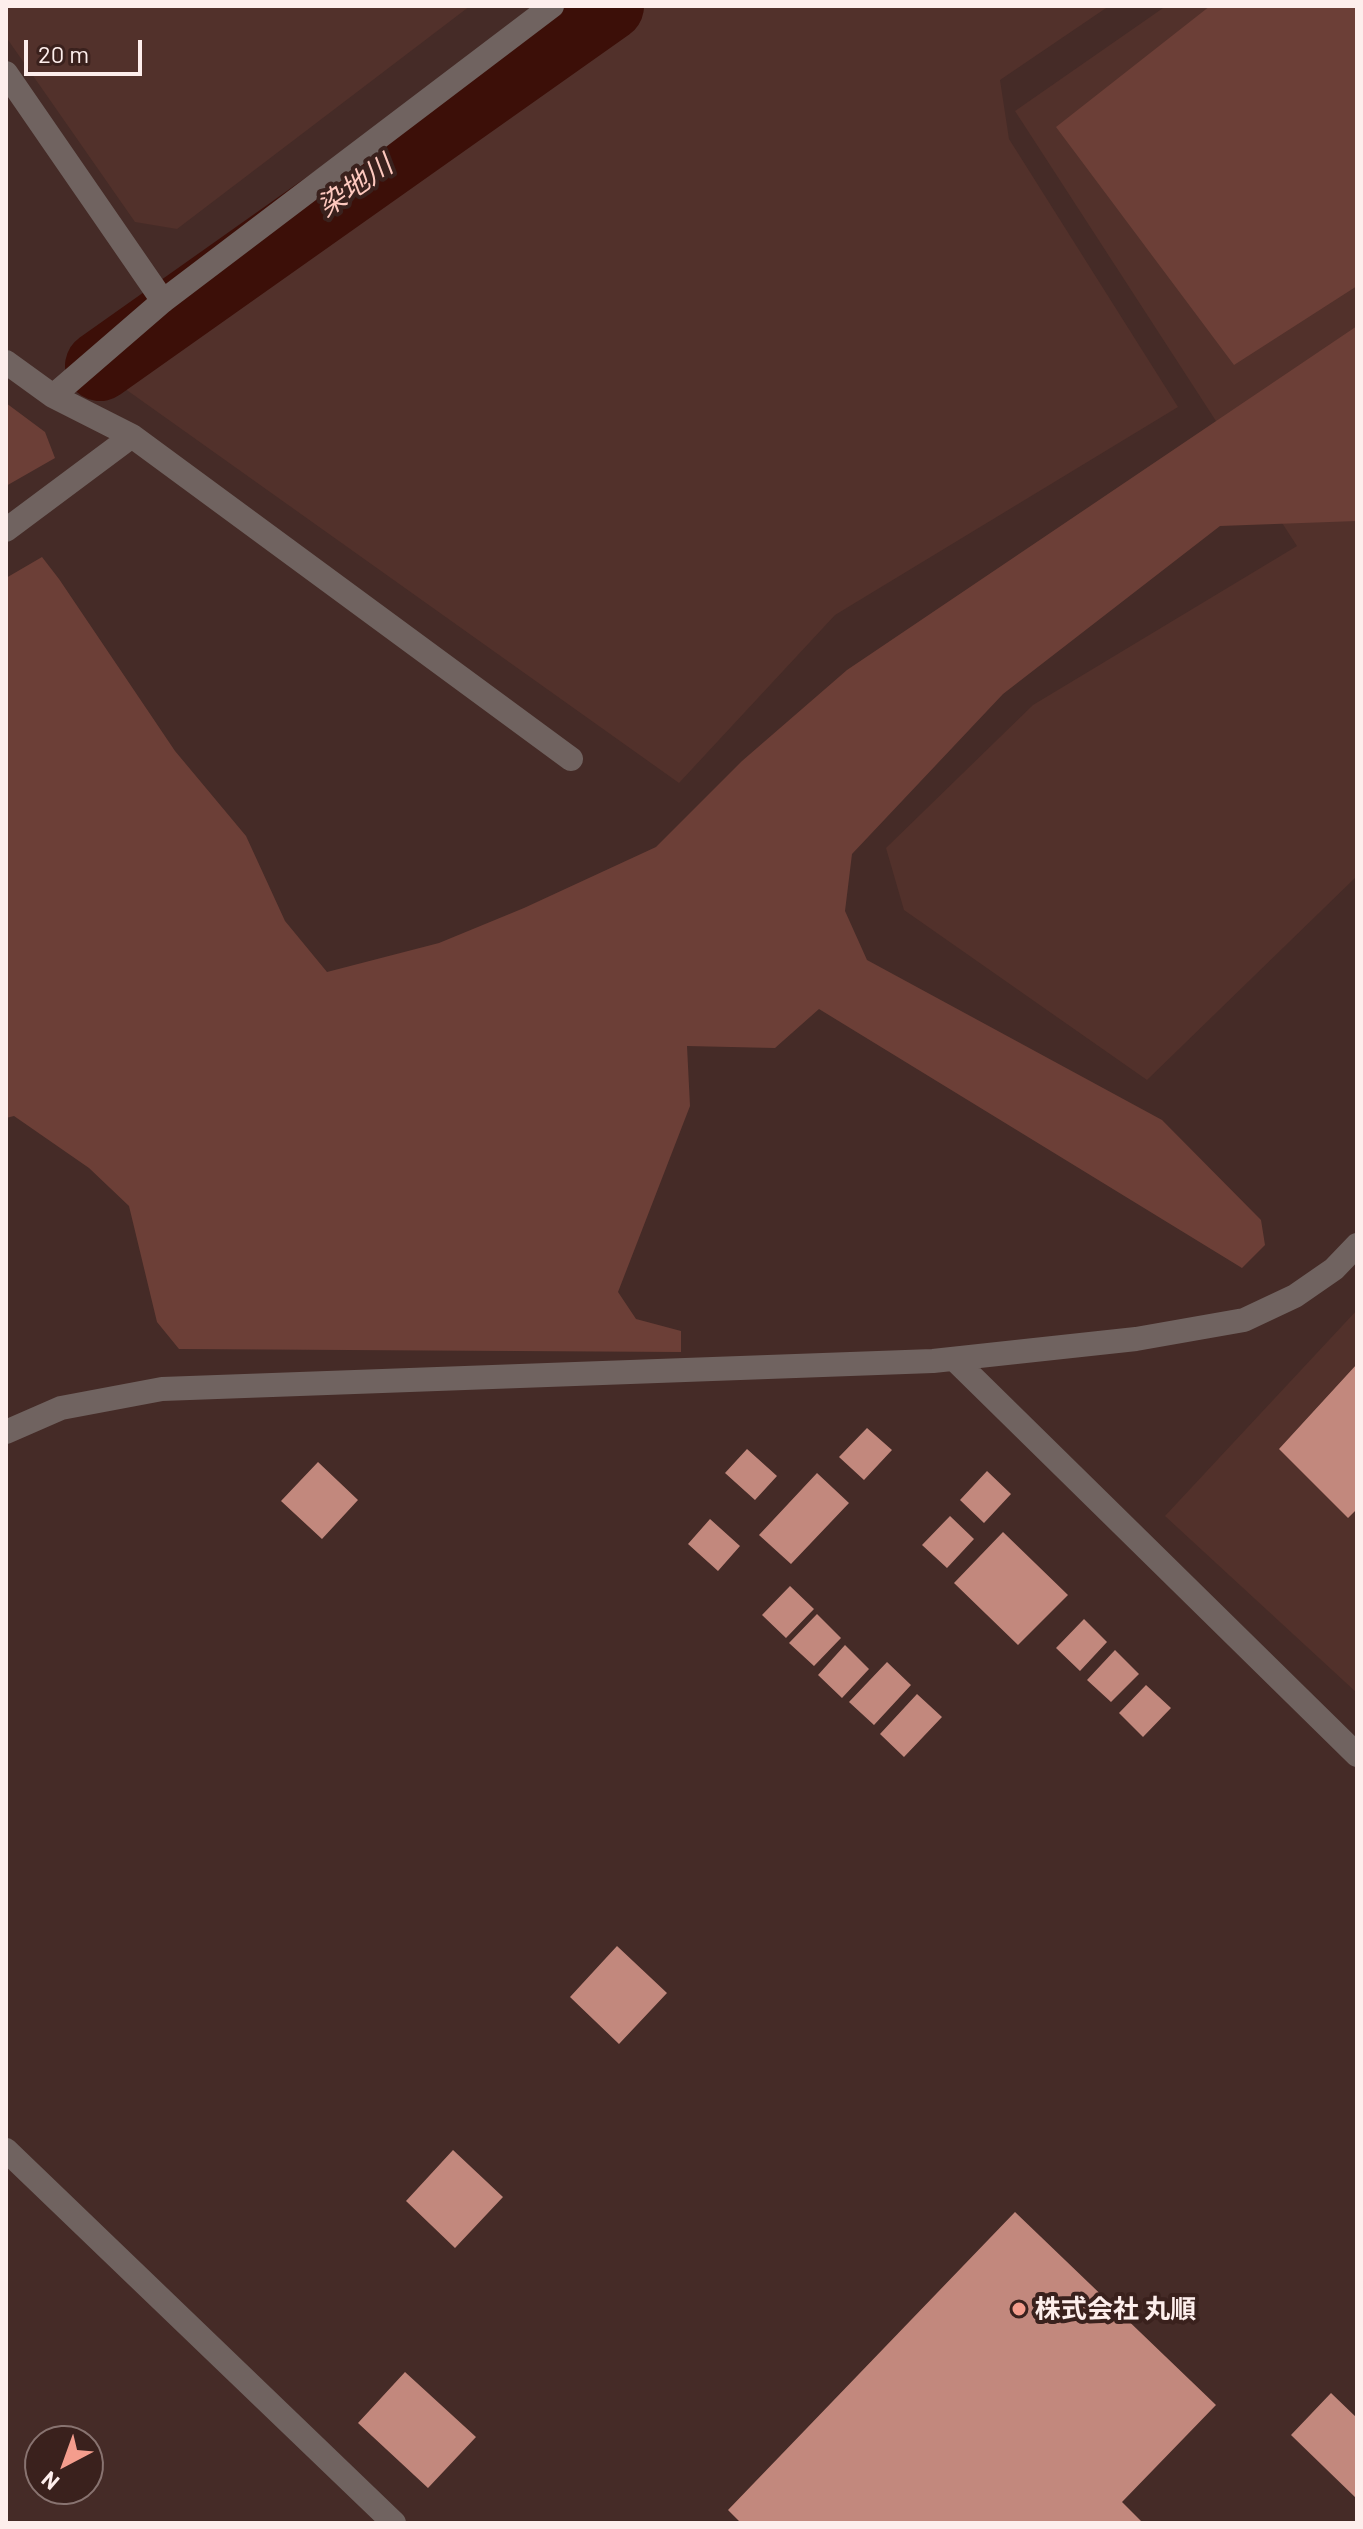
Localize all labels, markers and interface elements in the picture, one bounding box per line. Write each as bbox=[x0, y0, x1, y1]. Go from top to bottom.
scale bar bbox=[28, 24, 146, 74]
text: 20 m bbox=[38, 39, 89, 68]
water label: 染地川 bbox=[311, 148, 399, 224]
place label: 株式会社 丸順 bbox=[1035, 2293, 1196, 2325]
marker: 株式会社 丸順 bbox=[1010, 2300, 1028, 2318]
north arrow bbox=[24, 2425, 104, 2505]
text: N bbox=[36, 2467, 64, 2496]

